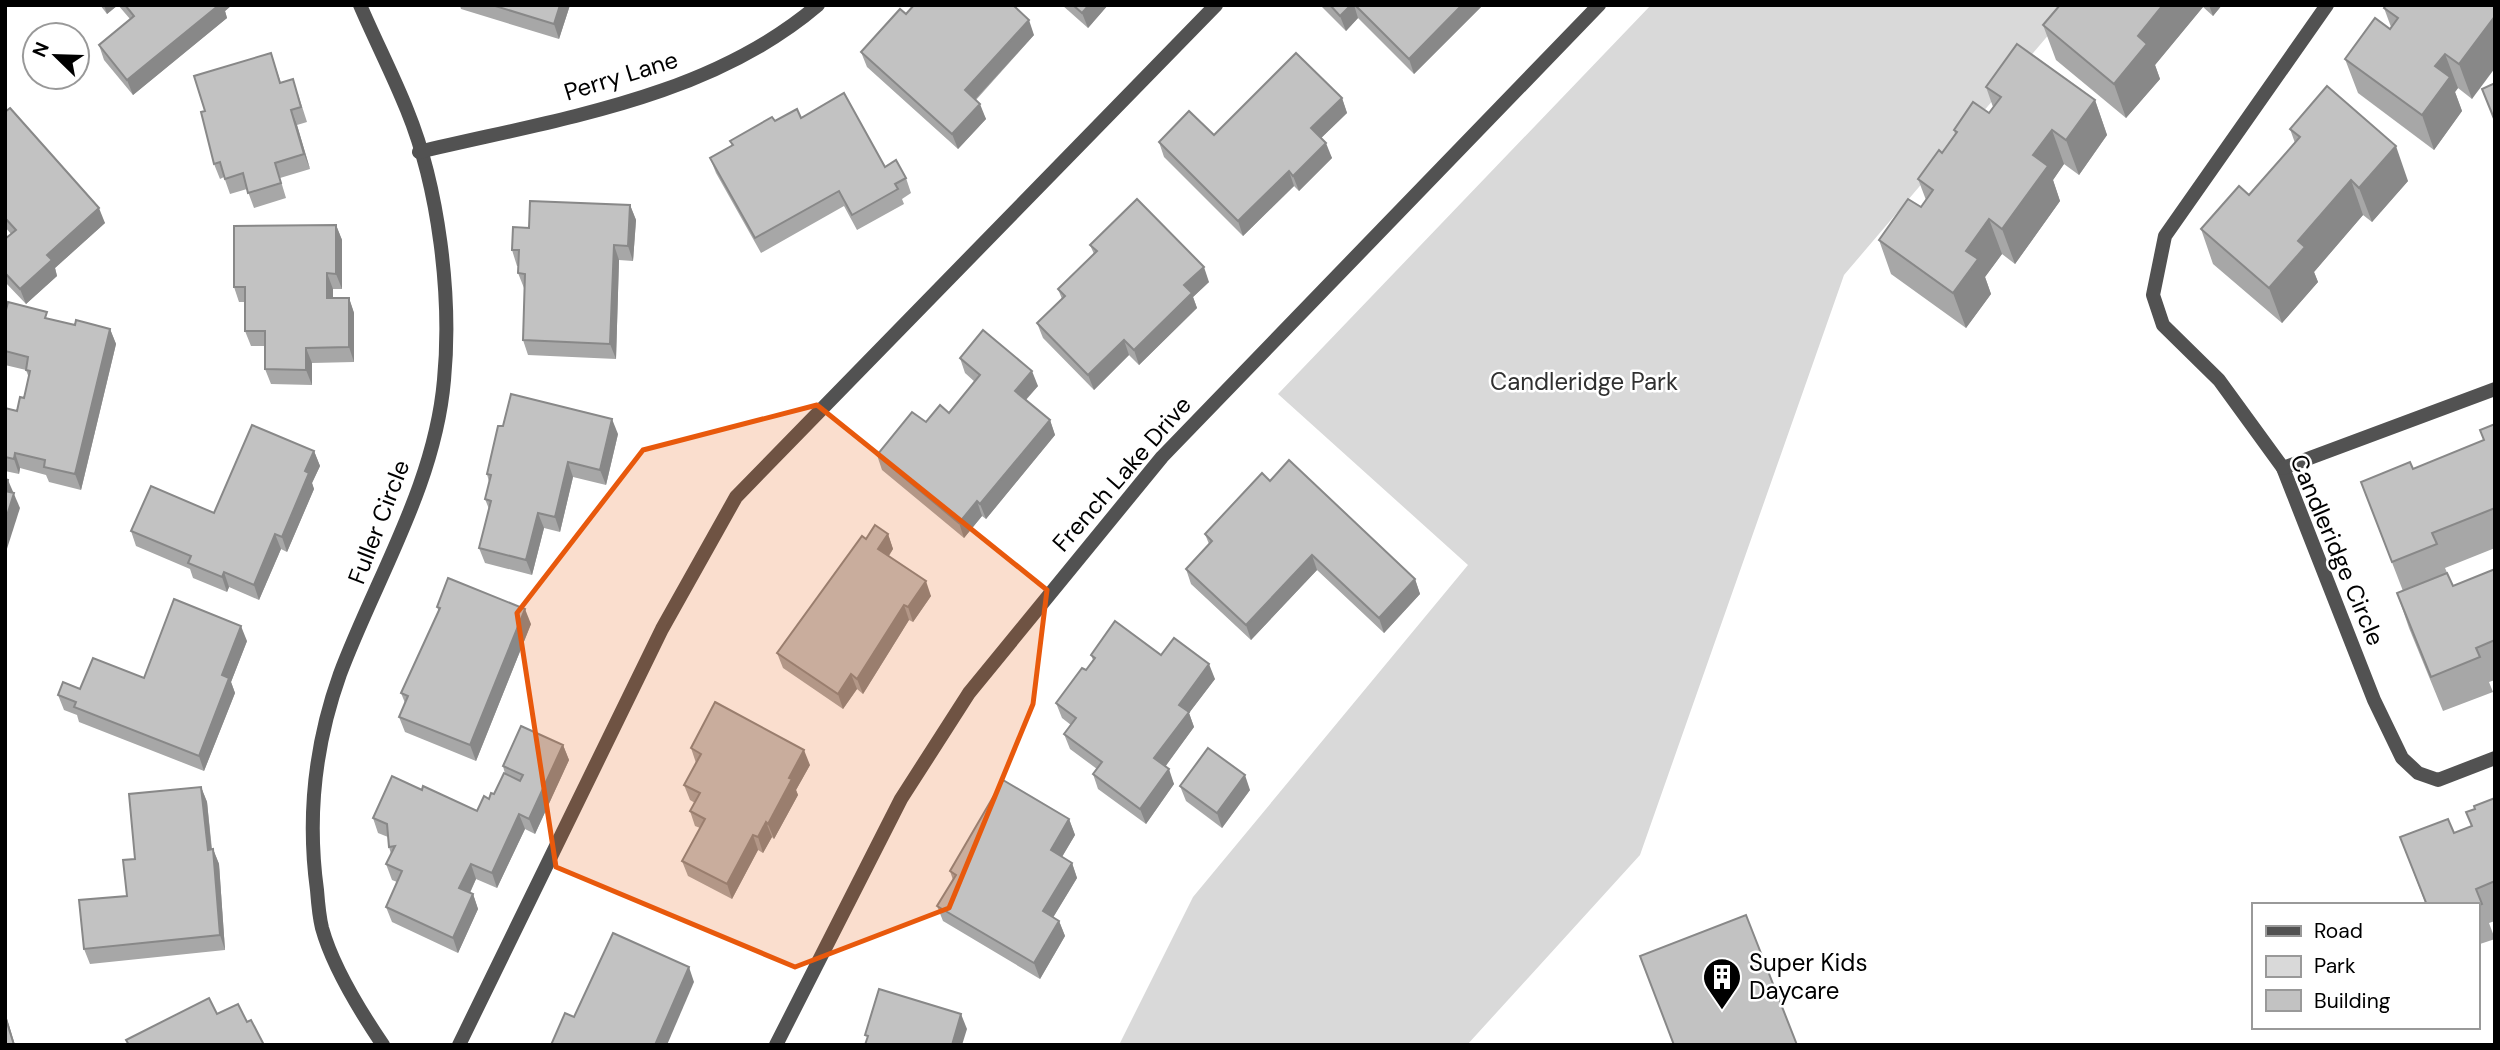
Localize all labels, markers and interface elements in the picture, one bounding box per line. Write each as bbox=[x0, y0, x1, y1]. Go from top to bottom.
north arrow bbox=[21, 21, 91, 91]
text: N bbox=[27, 38, 55, 61]
street label: Perry Lane bbox=[560, 44, 682, 108]
park label: Candleridge Park bbox=[1490, 366, 1678, 397]
street label: French Lake Drive bbox=[1046, 389, 1198, 558]
street label: Candleridge Circle bbox=[2283, 449, 2392, 650]
street label: Fuller Circle bbox=[341, 455, 416, 588]
legend bbox=[2252, 903, 2479, 1029]
text: Road bbox=[2314, 917, 2363, 945]
place label: Super Kids Daycare bbox=[1749, 947, 1867, 1006]
text: Park bbox=[2314, 952, 2356, 980]
building icon: Super Kids Daycare bbox=[1701, 956, 1743, 1011]
text: Building bbox=[2314, 987, 2391, 1015]

